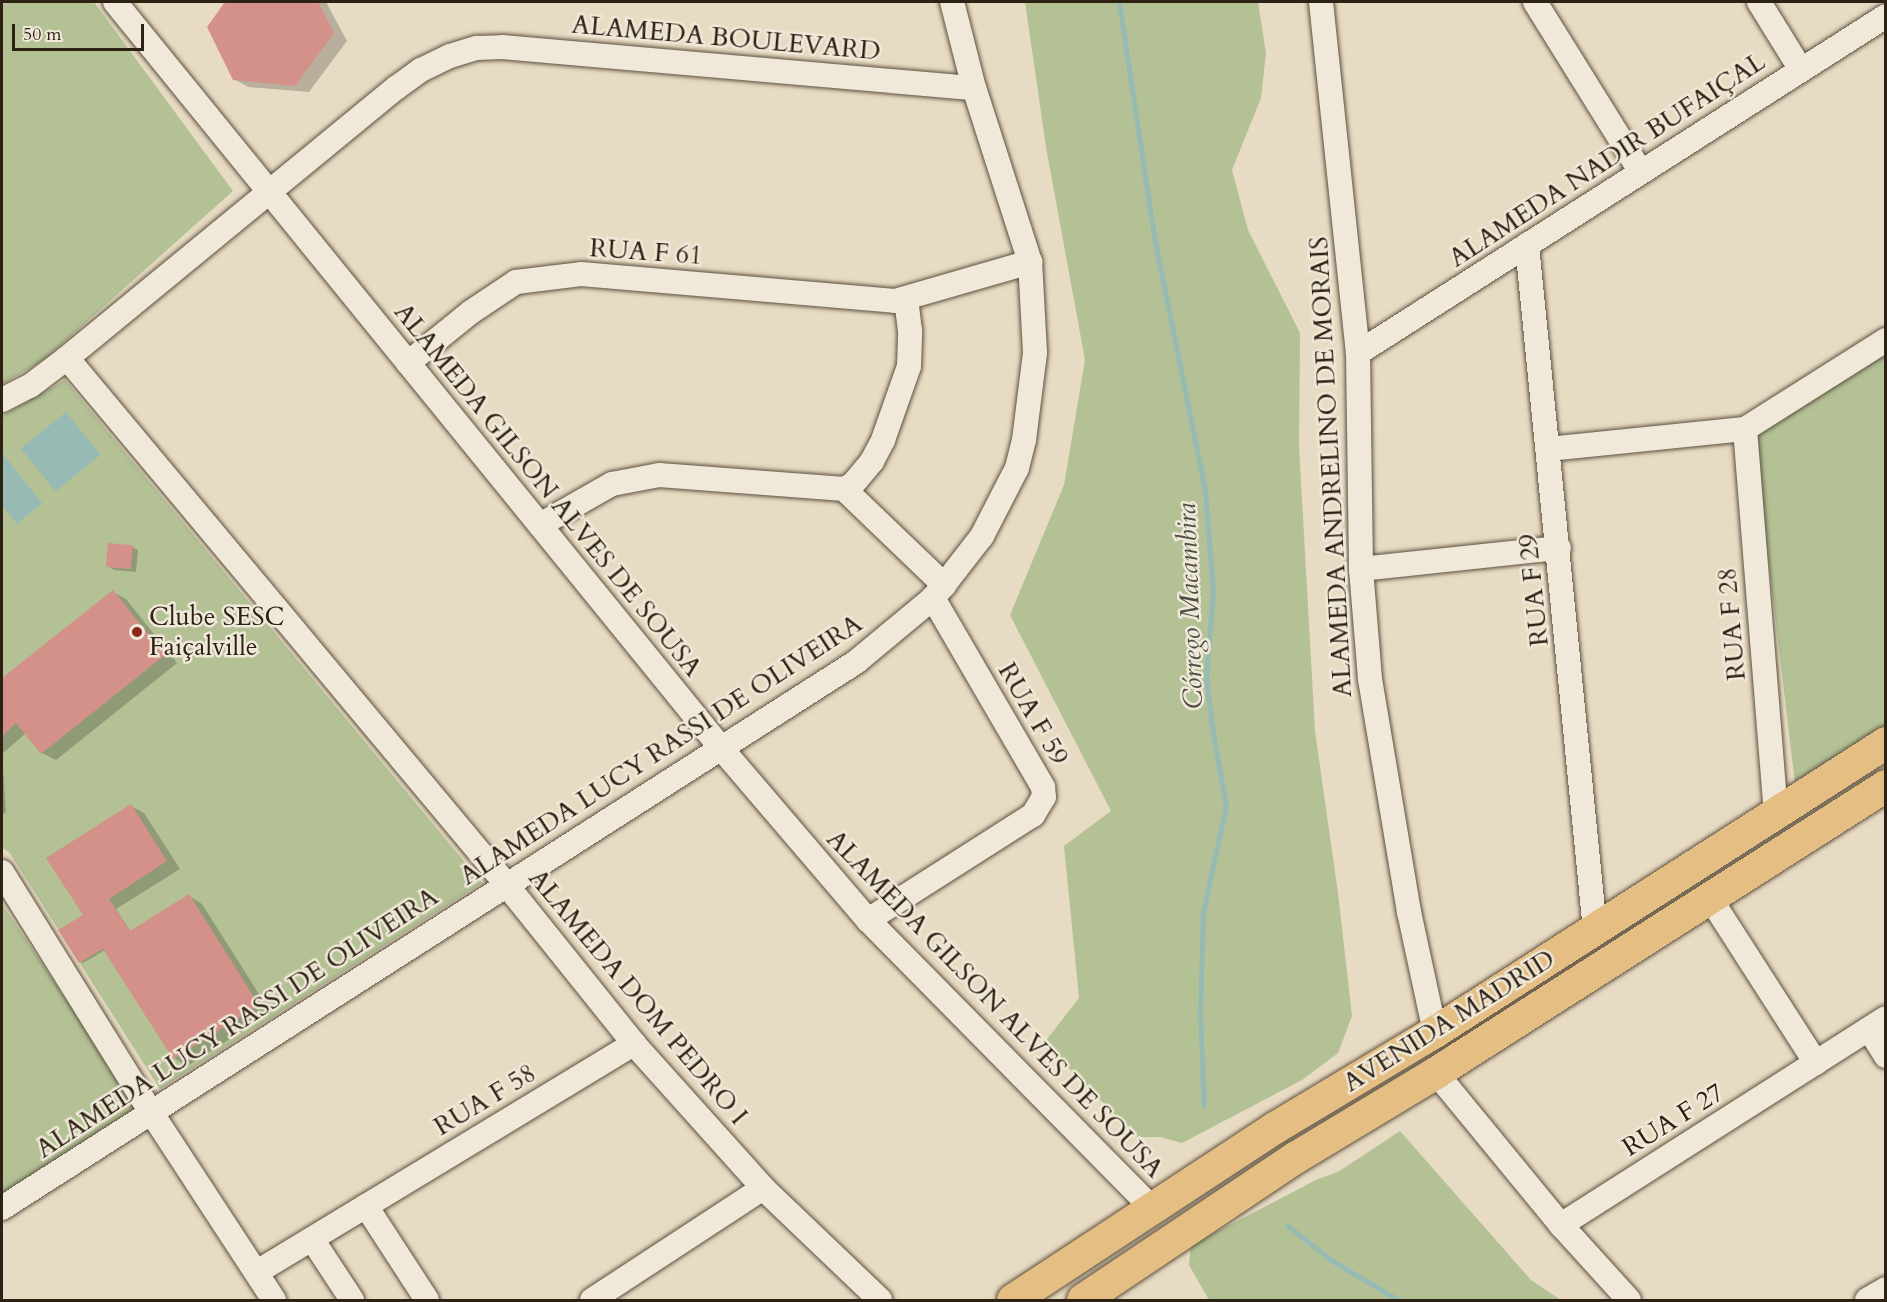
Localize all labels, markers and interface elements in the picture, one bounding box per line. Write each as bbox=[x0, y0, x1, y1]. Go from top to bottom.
street label: ALAMEDA BOULEVARD bbox=[570, 9, 882, 67]
scale bar bbox=[15, 12, 147, 50]
text: 50 m bbox=[23, 22, 62, 47]
street label: ALAMEDA NADIR BUFAIÇAL bbox=[1443, 46, 1771, 274]
street label: RUA F 61 bbox=[588, 232, 704, 272]
street label: ALAMEDA ANDRELINO DE MORAIS bbox=[1303, 236, 1359, 698]
street label: ALAMEDA GILSON ALVES DE SOUSA bbox=[388, 297, 708, 683]
water label: Córrego Macambira bbox=[1170, 502, 1210, 710]
street label: RUA F 29 bbox=[1513, 532, 1555, 648]
street label: RUA F 28 bbox=[1712, 566, 1752, 682]
place label: Clube SESC Faiçalville bbox=[149, 601, 284, 662]
street label: ALAMEDA LUCY RASSI DE OLIVEIRA bbox=[454, 608, 868, 892]
marker: Clube SESC Faiçalville bbox=[130, 625, 144, 639]
street label: RUA F 59 bbox=[991, 657, 1075, 771]
street label: ALAMEDA GILSON ALVES DE SOUSA bbox=[820, 824, 1170, 1184]
street label: ALAMEDA DOM PEDRO I bbox=[522, 863, 754, 1131]
street label: ALAMEDA LUCY RASSI DE OLIVEIRA bbox=[30, 881, 444, 1165]
street label: AVENIDA MADRID bbox=[1338, 943, 1560, 1099]
street label: RUA F 58 bbox=[428, 1057, 542, 1143]
street label: RUA F 27 bbox=[1617, 1077, 1729, 1163]

